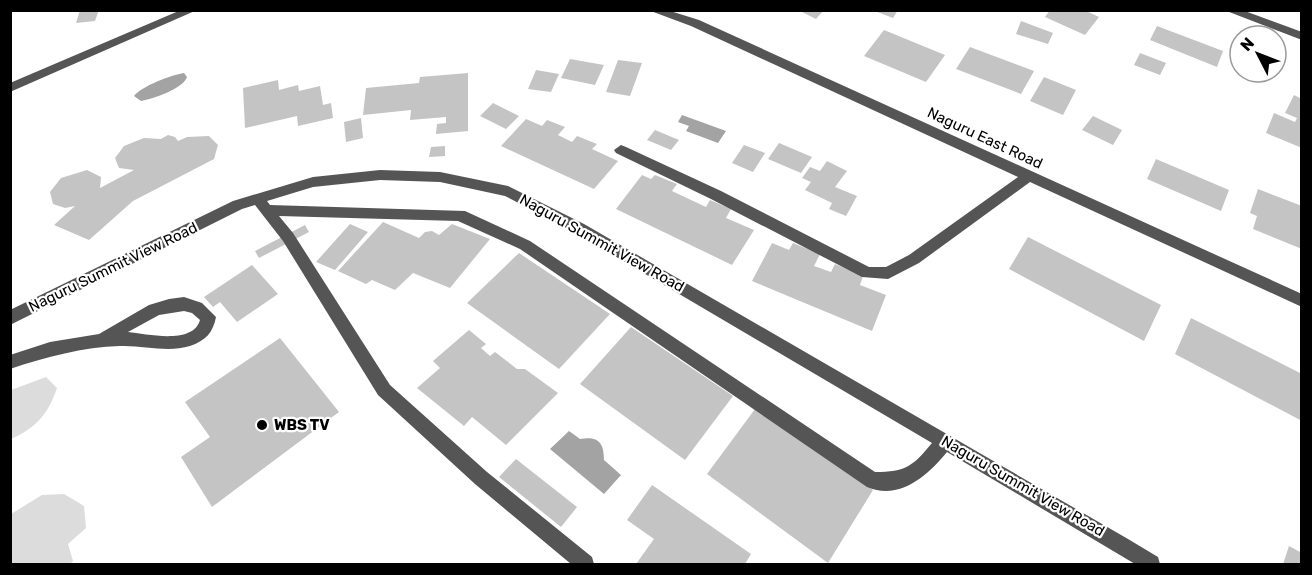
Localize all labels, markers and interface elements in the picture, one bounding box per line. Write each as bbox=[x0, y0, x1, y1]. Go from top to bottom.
north arrow bbox=[1228, 24, 1288, 84]
text: N bbox=[1236, 34, 1258, 55]
street label: Naguru East Road bbox=[924, 103, 1046, 173]
street label: Naguru Summit View Road bbox=[517, 190, 687, 296]
street label: Naguru Summit View Road bbox=[26, 218, 200, 316]
place label: WBS TV bbox=[274, 416, 330, 434]
marker: WBS TV bbox=[255, 418, 269, 432]
street label: Naguru Summit View Road bbox=[938, 432, 1108, 540]

